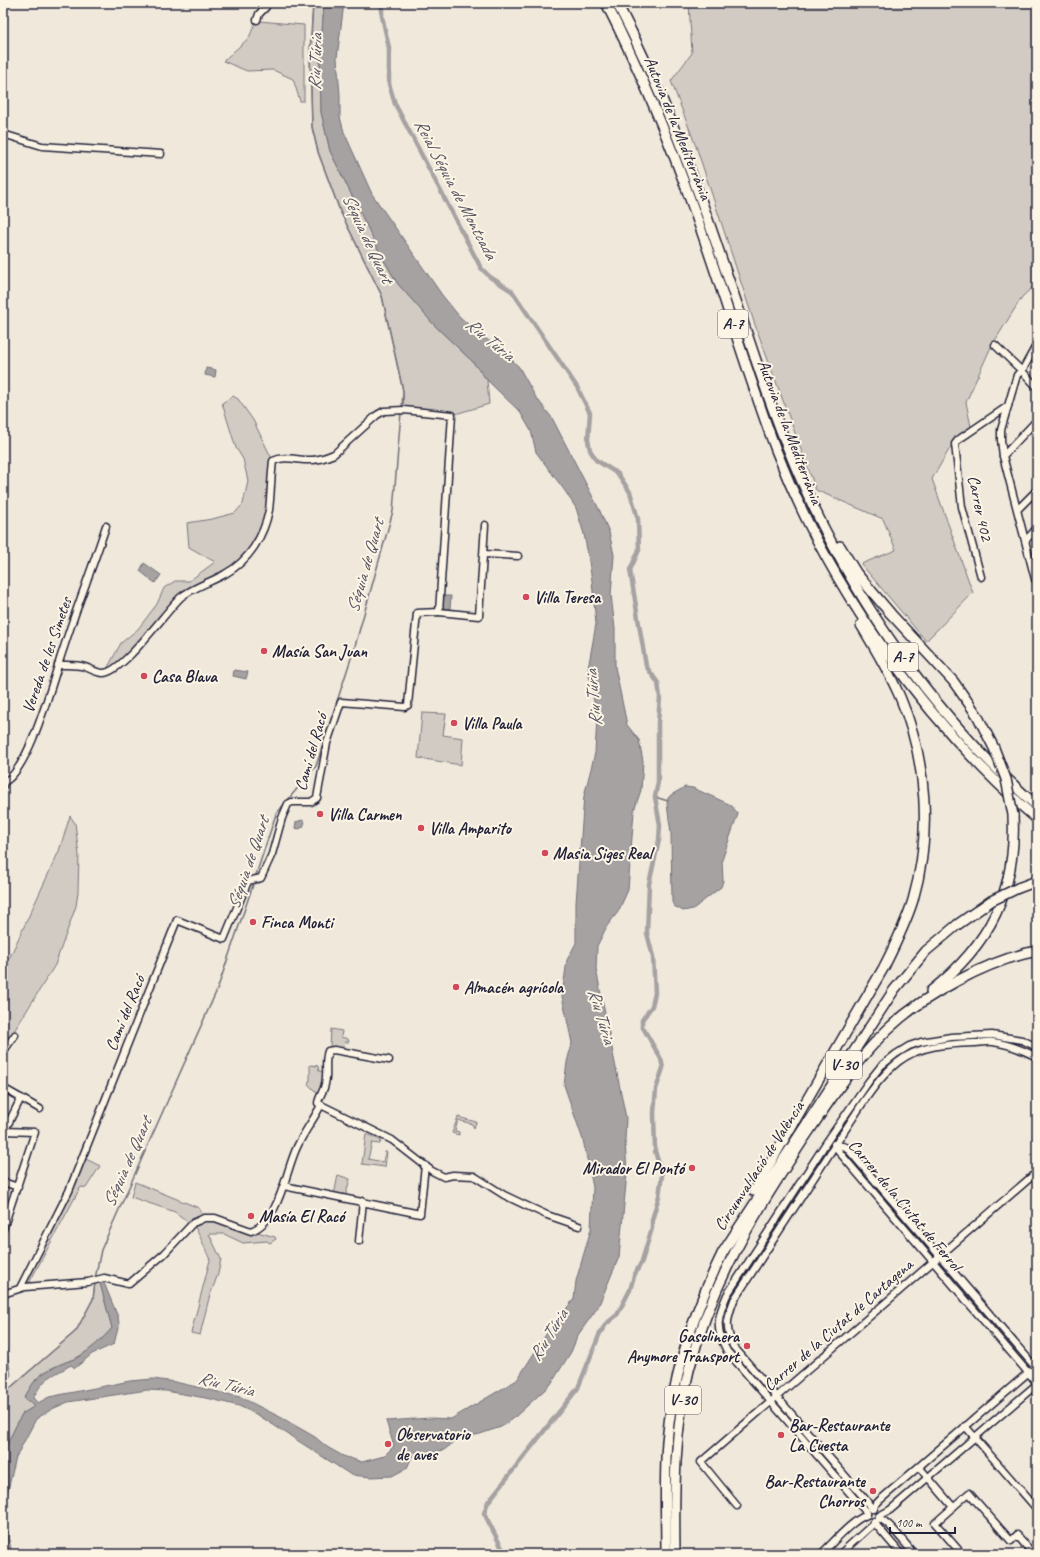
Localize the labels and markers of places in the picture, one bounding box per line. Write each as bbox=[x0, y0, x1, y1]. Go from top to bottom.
place label: Villa Teresa bbox=[534, 587, 602, 608]
marker: Villa Teresa bbox=[521, 592, 531, 602]
place label: Masía San Juan bbox=[272, 641, 368, 662]
marker: Masía San Juan bbox=[259, 646, 269, 656]
place label: Casa Blava bbox=[152, 666, 218, 687]
marker: Casa Blava bbox=[139, 671, 149, 681]
place label: Villa Paula bbox=[462, 713, 523, 734]
marker: Villa Paula bbox=[449, 718, 459, 728]
place label: Villa Carmen bbox=[328, 804, 403, 825]
marker: Villa Carmen bbox=[315, 809, 325, 819]
place label: Villa Amparito bbox=[429, 818, 513, 839]
marker: Villa Amparito bbox=[416, 823, 426, 833]
place label: Masia Siges Real bbox=[553, 843, 656, 864]
marker: Masia Siges Real bbox=[540, 848, 550, 858]
place label: Finca Monti bbox=[261, 912, 335, 933]
marker: Finca Monti bbox=[248, 917, 258, 927]
place label: Almacén agrícola bbox=[464, 977, 565, 998]
marker: Almacén agrícola bbox=[451, 982, 461, 992]
place label: Mirador El Pontó bbox=[583, 1158, 687, 1179]
marker: Mirador El Pontó bbox=[687, 1163, 697, 1173]
place label: Masía El Racó bbox=[259, 1206, 347, 1227]
marker: Masía El Racó bbox=[246, 1211, 256, 1221]
place label: Gasolinera Anymore Transport bbox=[627, 1326, 741, 1367]
marker: Gasolinera Anymore Transport bbox=[742, 1341, 752, 1351]
place label: Bar-Restaurante La Cuesta bbox=[789, 1415, 891, 1456]
place label: Observatorio de aves bbox=[396, 1424, 472, 1465]
marker: Bar-Restaurante La Cuesta bbox=[776, 1430, 786, 1440]
marker: Observatorio de aves bbox=[383, 1439, 393, 1449]
place label: Bar-Restaurante Chorros bbox=[764, 1471, 867, 1512]
marker: Bar-Restaurante Chorros bbox=[868, 1486, 878, 1496]

